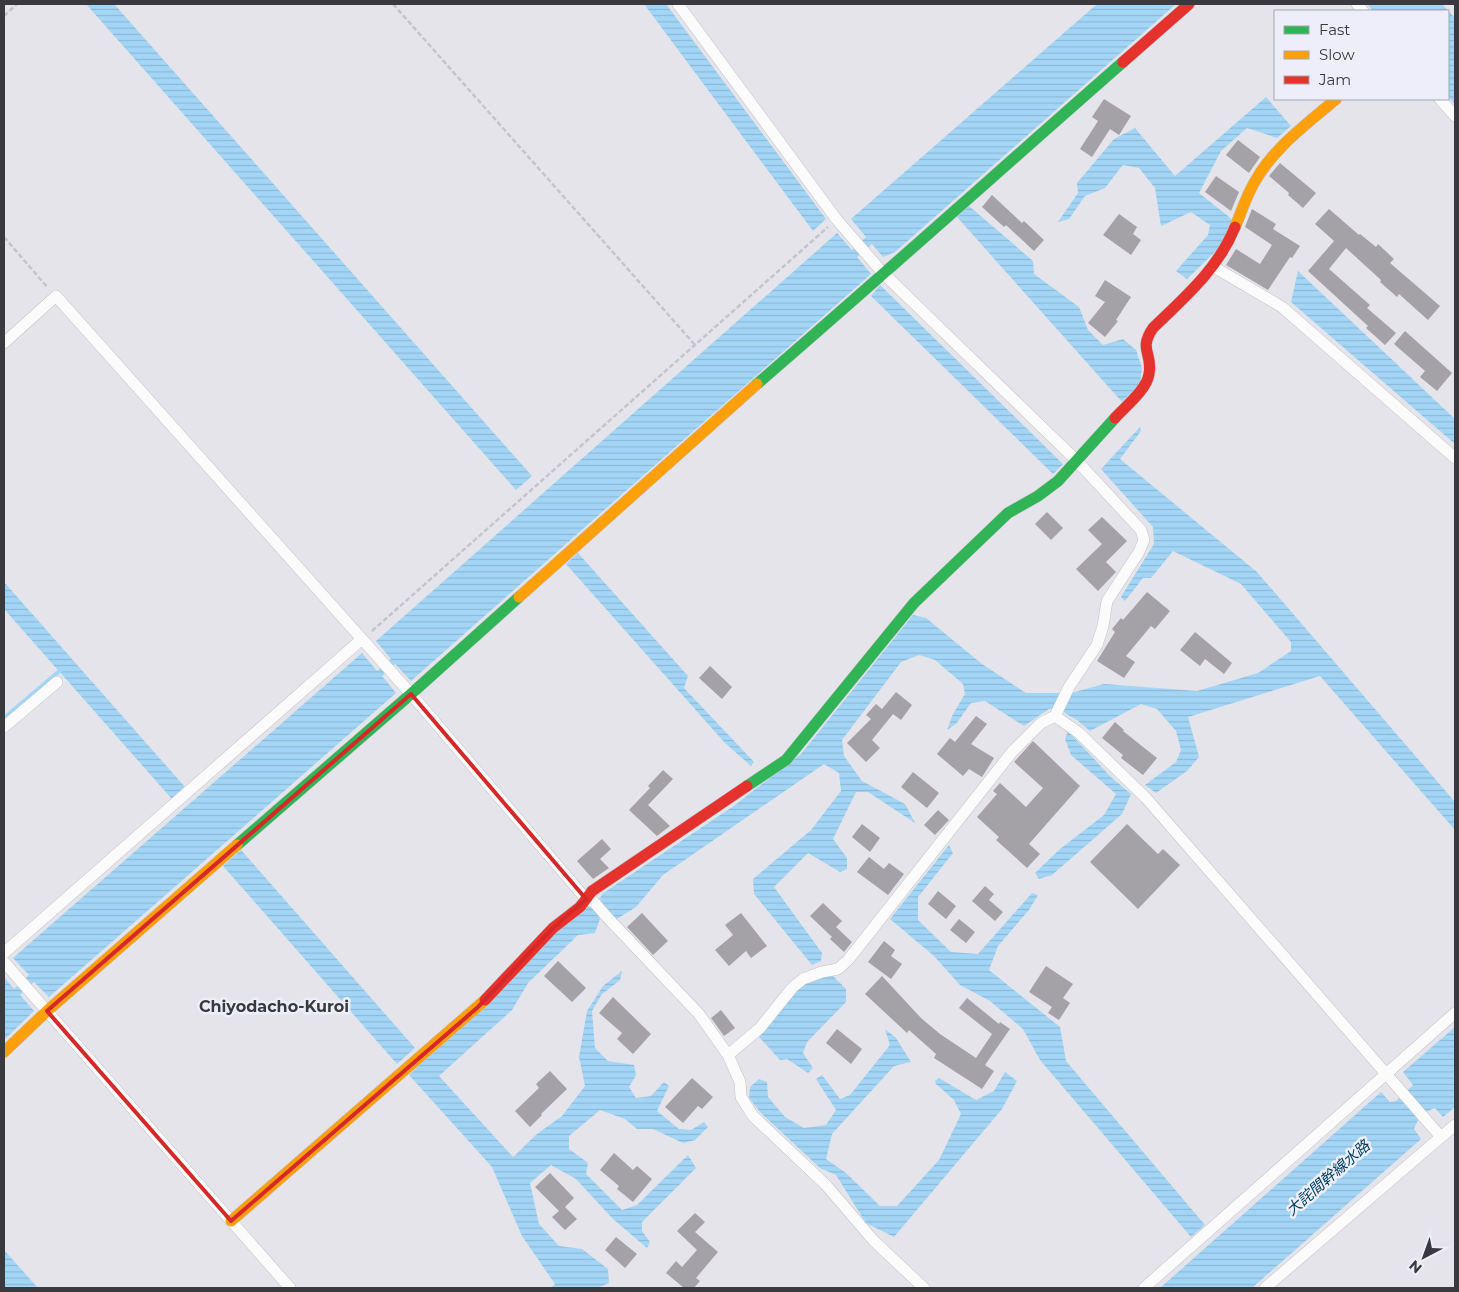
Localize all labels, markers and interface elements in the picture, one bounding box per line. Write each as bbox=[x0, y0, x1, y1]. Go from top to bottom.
legend bbox=[1274, 10, 1449, 100]
text: Fast bbox=[1319, 20, 1350, 39]
text: Slow bbox=[1319, 45, 1355, 64]
text: Jam bbox=[1318, 70, 1351, 89]
district label: Chiyodacho-Kuroi bbox=[199, 997, 349, 1016]
water label: 大詫間幹線水路 bbox=[1282, 1135, 1375, 1219]
north arrow bbox=[1399, 1232, 1449, 1282]
text: N bbox=[1405, 1256, 1426, 1277]

